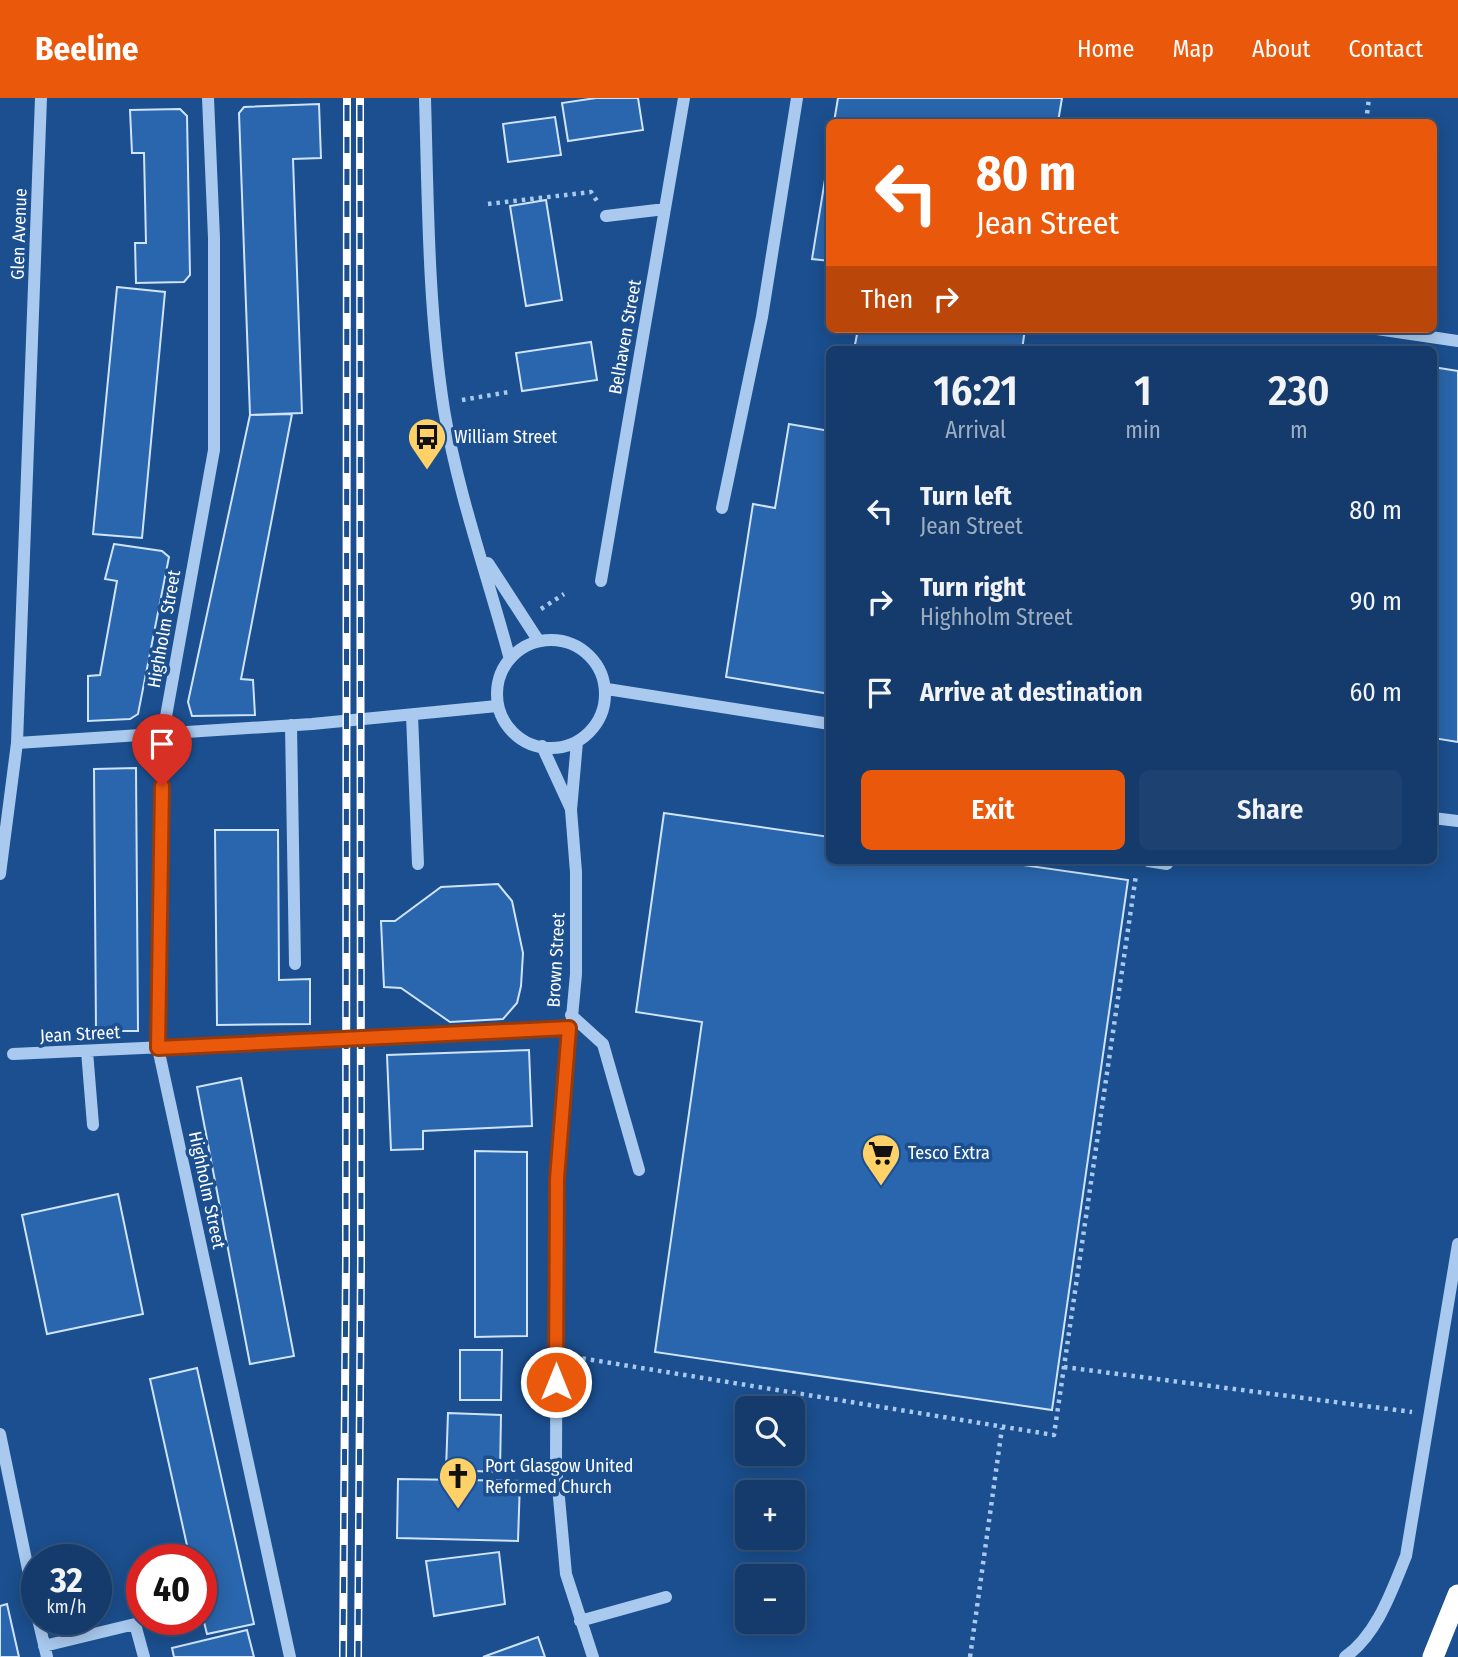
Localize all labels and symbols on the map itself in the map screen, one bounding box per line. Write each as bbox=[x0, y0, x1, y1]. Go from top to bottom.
street label: Glen Avenue bbox=[6, 188, 32, 280]
street label: Belhaven Street bbox=[604, 278, 646, 396]
bus stop icon: William Street bbox=[406, 416, 448, 471]
place label: William Street bbox=[454, 426, 557, 448]
street label: Highholm Street bbox=[143, 568, 185, 690]
pin bbox=[132, 714, 192, 786]
street label: Brown Street bbox=[543, 912, 569, 1008]
street label: Jean Street bbox=[39, 1021, 121, 1047]
street label: Highholm Street bbox=[184, 1129, 230, 1251]
supermarket icon: Tesco Extra bbox=[860, 1132, 902, 1187]
place label: Tesco Extra bbox=[908, 1142, 990, 1164]
position arrow bbox=[519, 1345, 593, 1419]
church icon: Port Glasgow United Reformed Church bbox=[437, 1455, 479, 1510]
place label: Port Glasgow United Reformed Church bbox=[485, 1455, 634, 1498]
speed limit sign: 40 bbox=[126, 1544, 217, 1635]

